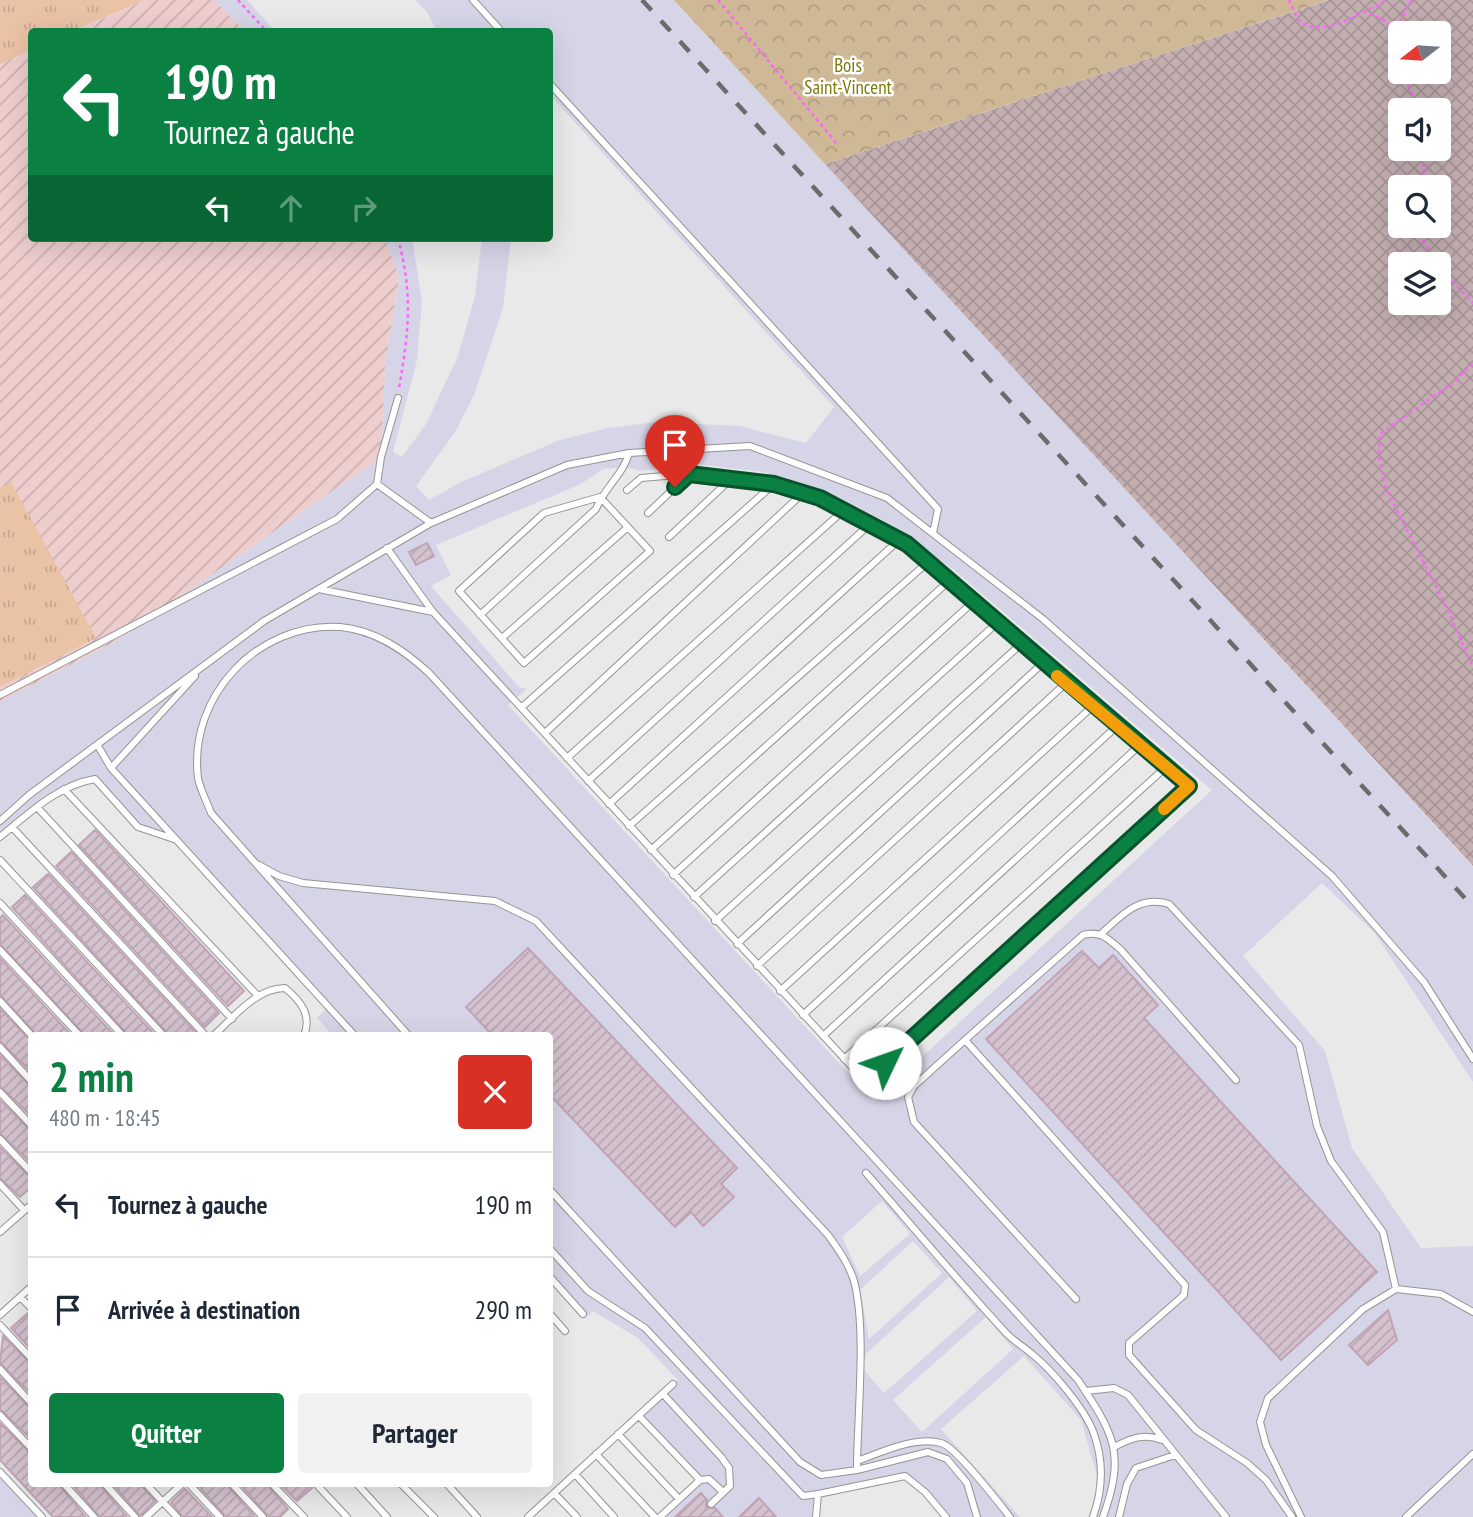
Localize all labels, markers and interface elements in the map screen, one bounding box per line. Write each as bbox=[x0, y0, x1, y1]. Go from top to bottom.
north arrow bbox=[1388, 21, 1451, 84]
map controls bbox=[1388, 21, 1451, 315]
text: 190 m bbox=[164, 49, 277, 113]
park label: Bois Saint-Vincent bbox=[804, 53, 893, 99]
icon: left bbox=[49, 56, 140, 147]
button: sound bbox=[1388, 98, 1451, 161]
text: Tournez à gauche bbox=[164, 111, 355, 153]
button: search bbox=[1388, 175, 1451, 238]
icon: left bbox=[199, 189, 237, 227]
icon: ahead bbox=[272, 189, 310, 227]
icon: right bbox=[345, 189, 383, 227]
button: layers bbox=[1388, 252, 1451, 315]
pin bbox=[645, 415, 705, 487]
icon: arrive bbox=[656, 426, 694, 464]
position arrow bbox=[848, 1026, 922, 1100]
text: 2 min bbox=[49, 1049, 134, 1104]
button: close bbox=[458, 1055, 532, 1129]
text: 480 m · 18:45 bbox=[49, 1103, 161, 1132]
icon: left bbox=[49, 1186, 87, 1224]
text: Tournez à gauche bbox=[108, 1188, 268, 1221]
text: 190 m bbox=[474, 1188, 532, 1221]
icon: arrive bbox=[49, 1291, 87, 1329]
text: Arrivée à destination bbox=[108, 1293, 300, 1326]
text: 290 m bbox=[474, 1293, 532, 1326]
button: Quitter bbox=[49, 1393, 284, 1473]
button: Partager bbox=[298, 1393, 532, 1473]

